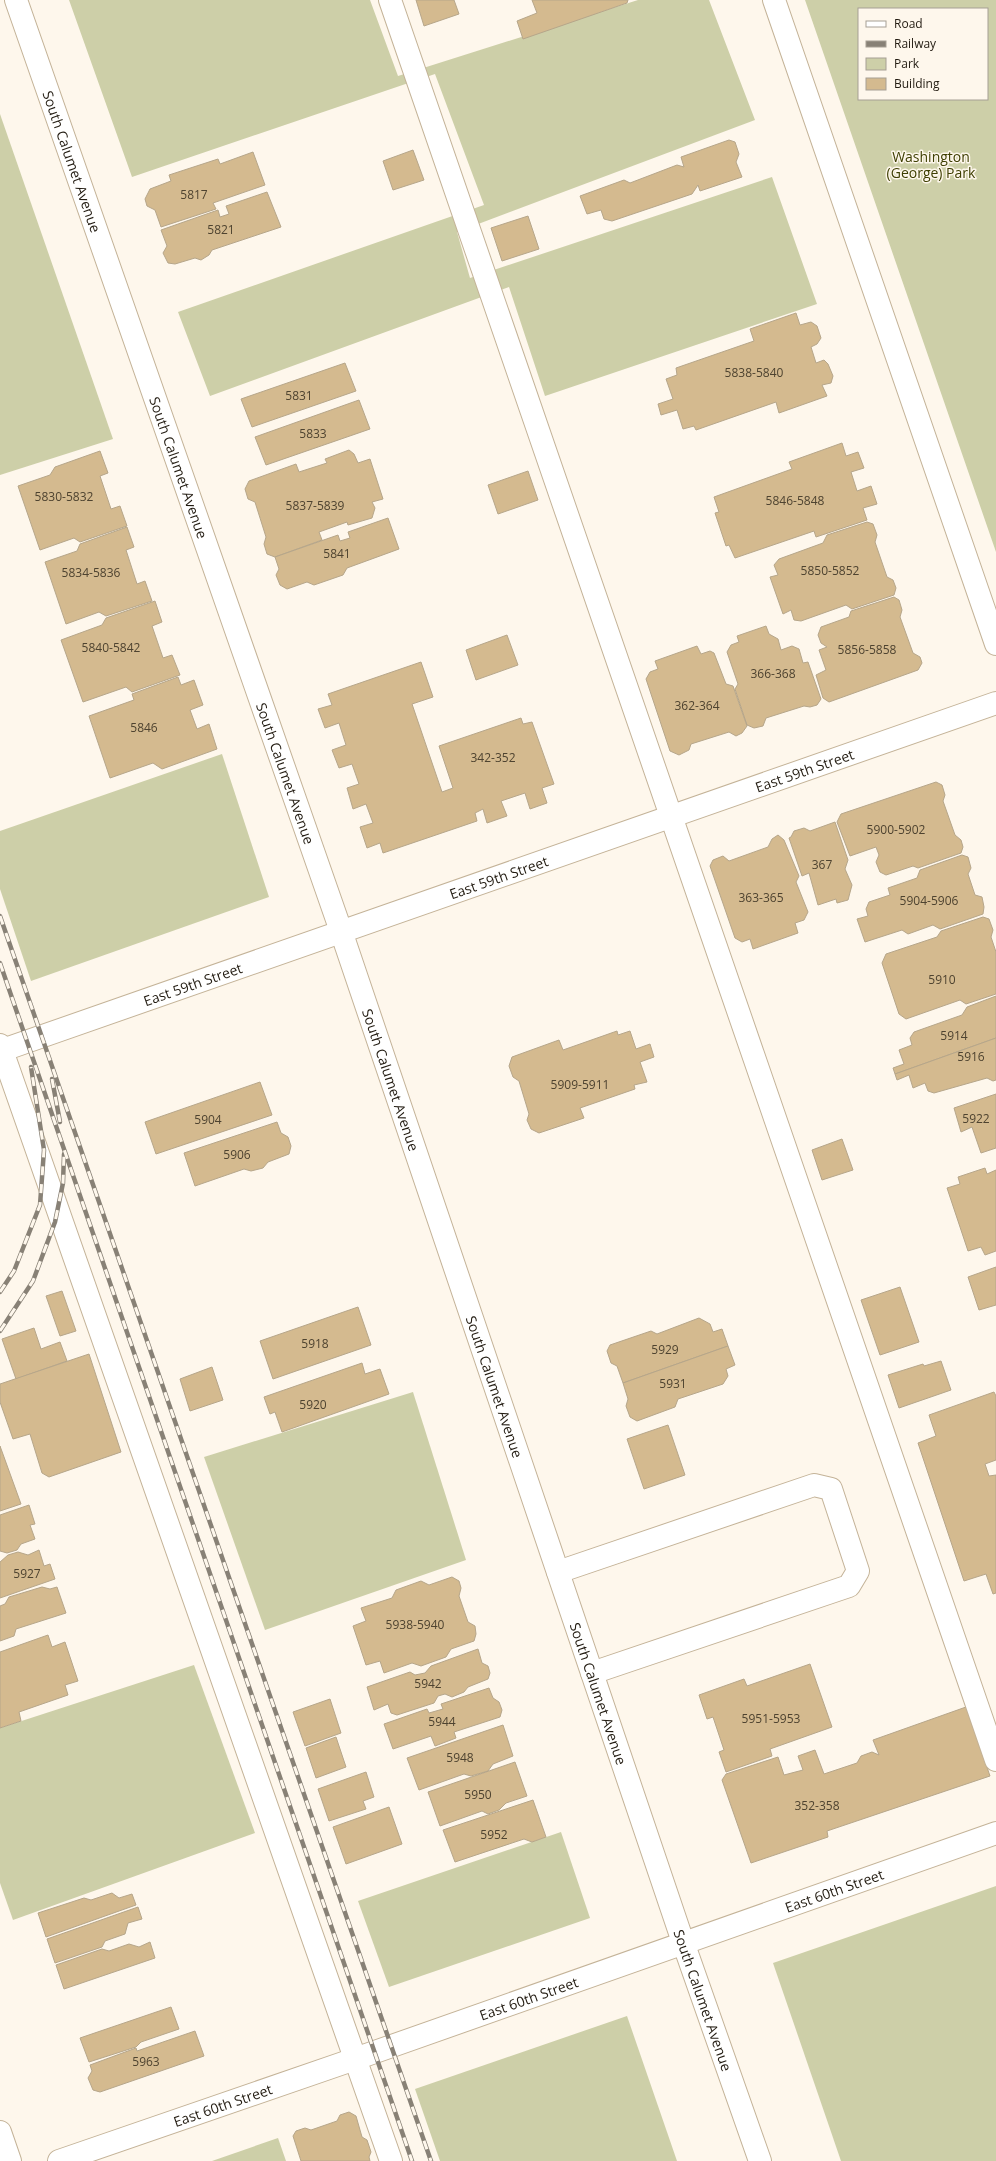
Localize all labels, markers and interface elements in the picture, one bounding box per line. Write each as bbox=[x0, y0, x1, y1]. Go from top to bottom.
legend bbox=[858, 8, 988, 100]
text: Road bbox=[894, 15, 923, 32]
text: Railway bbox=[894, 35, 937, 52]
text: Park bbox=[894, 55, 920, 72]
text: Building bbox=[894, 75, 940, 92]
street label: South Calumet Avenue bbox=[39, 88, 106, 235]
park label: Washington (George) Park bbox=[887, 147, 976, 182]
house number: 5817 bbox=[180, 186, 208, 203]
house number: 5821 bbox=[207, 221, 235, 238]
house number: 5838-5840 bbox=[725, 364, 784, 381]
house number: 5831 bbox=[285, 387, 313, 404]
street label: South Calumet Avenue bbox=[146, 394, 213, 541]
house number: 5833 bbox=[299, 425, 327, 442]
house number: 5830-5832 bbox=[35, 488, 94, 505]
house number: 5846-5848 bbox=[766, 492, 825, 509]
house number: 5837-5839 bbox=[286, 497, 345, 514]
house number: 5841 bbox=[323, 545, 351, 562]
house number: 5850-5852 bbox=[801, 562, 860, 579]
house number: 5834-5836 bbox=[62, 564, 121, 581]
house number: 5840-5842 bbox=[82, 639, 141, 656]
house number: 5856-5858 bbox=[838, 641, 897, 658]
house number: 366-368 bbox=[750, 665, 796, 682]
house number: 362-364 bbox=[674, 697, 720, 714]
street label: South Calumet Avenue bbox=[252, 700, 319, 847]
house number: 5846 bbox=[130, 719, 158, 736]
street label: East 59th Street bbox=[752, 744, 856, 796]
house number: 342-352 bbox=[470, 749, 516, 766]
house number: 5900-5902 bbox=[867, 821, 926, 838]
street label: East 59th Street bbox=[447, 851, 550, 903]
house number: 367 bbox=[812, 856, 832, 873]
house number: 363-365 bbox=[738, 889, 784, 906]
house number: 5904-5906 bbox=[900, 892, 959, 909]
street label: East 59th Street bbox=[141, 958, 244, 1010]
house number: 5910 bbox=[928, 971, 956, 988]
street label: South Calumet Avenue bbox=[358, 1006, 424, 1153]
house number: 5914 bbox=[940, 1027, 968, 1044]
house number: 5916 bbox=[957, 1048, 985, 1065]
house number: 5909-5911 bbox=[551, 1076, 609, 1093]
house number: 5922 bbox=[962, 1110, 990, 1127]
house number: 5904 bbox=[194, 1111, 222, 1128]
house number: 5906 bbox=[223, 1146, 251, 1163]
street label: South Calumet Avenue bbox=[462, 1313, 528, 1460]
house number: 5918 bbox=[301, 1335, 329, 1352]
house number: 5929 bbox=[651, 1341, 679, 1358]
house number: 5931 bbox=[659, 1375, 687, 1392]
house number: 5920 bbox=[299, 1396, 327, 1413]
house number: 5927 bbox=[13, 1565, 41, 1582]
house number: 5938-5940 bbox=[386, 1616, 445, 1633]
street label: South Calumet Avenue bbox=[566, 1620, 632, 1767]
house number: 5942 bbox=[414, 1675, 442, 1692]
house number: 5951-5953 bbox=[742, 1710, 801, 1727]
house number: 5944 bbox=[428, 1713, 456, 1730]
house number: 5948 bbox=[446, 1749, 474, 1766]
house number: 5950 bbox=[464, 1786, 492, 1803]
house number: 352-358 bbox=[794, 1797, 840, 1814]
house number: 5952 bbox=[480, 1826, 508, 1843]
street label: East 60th Street bbox=[782, 1864, 886, 1916]
street label: South Calumet Avenue bbox=[670, 1927, 737, 2074]
street label: East 60th Street bbox=[477, 1972, 580, 2024]
house number: 5963 bbox=[132, 2053, 160, 2070]
street label: East 60th Street bbox=[171, 2079, 274, 2130]

